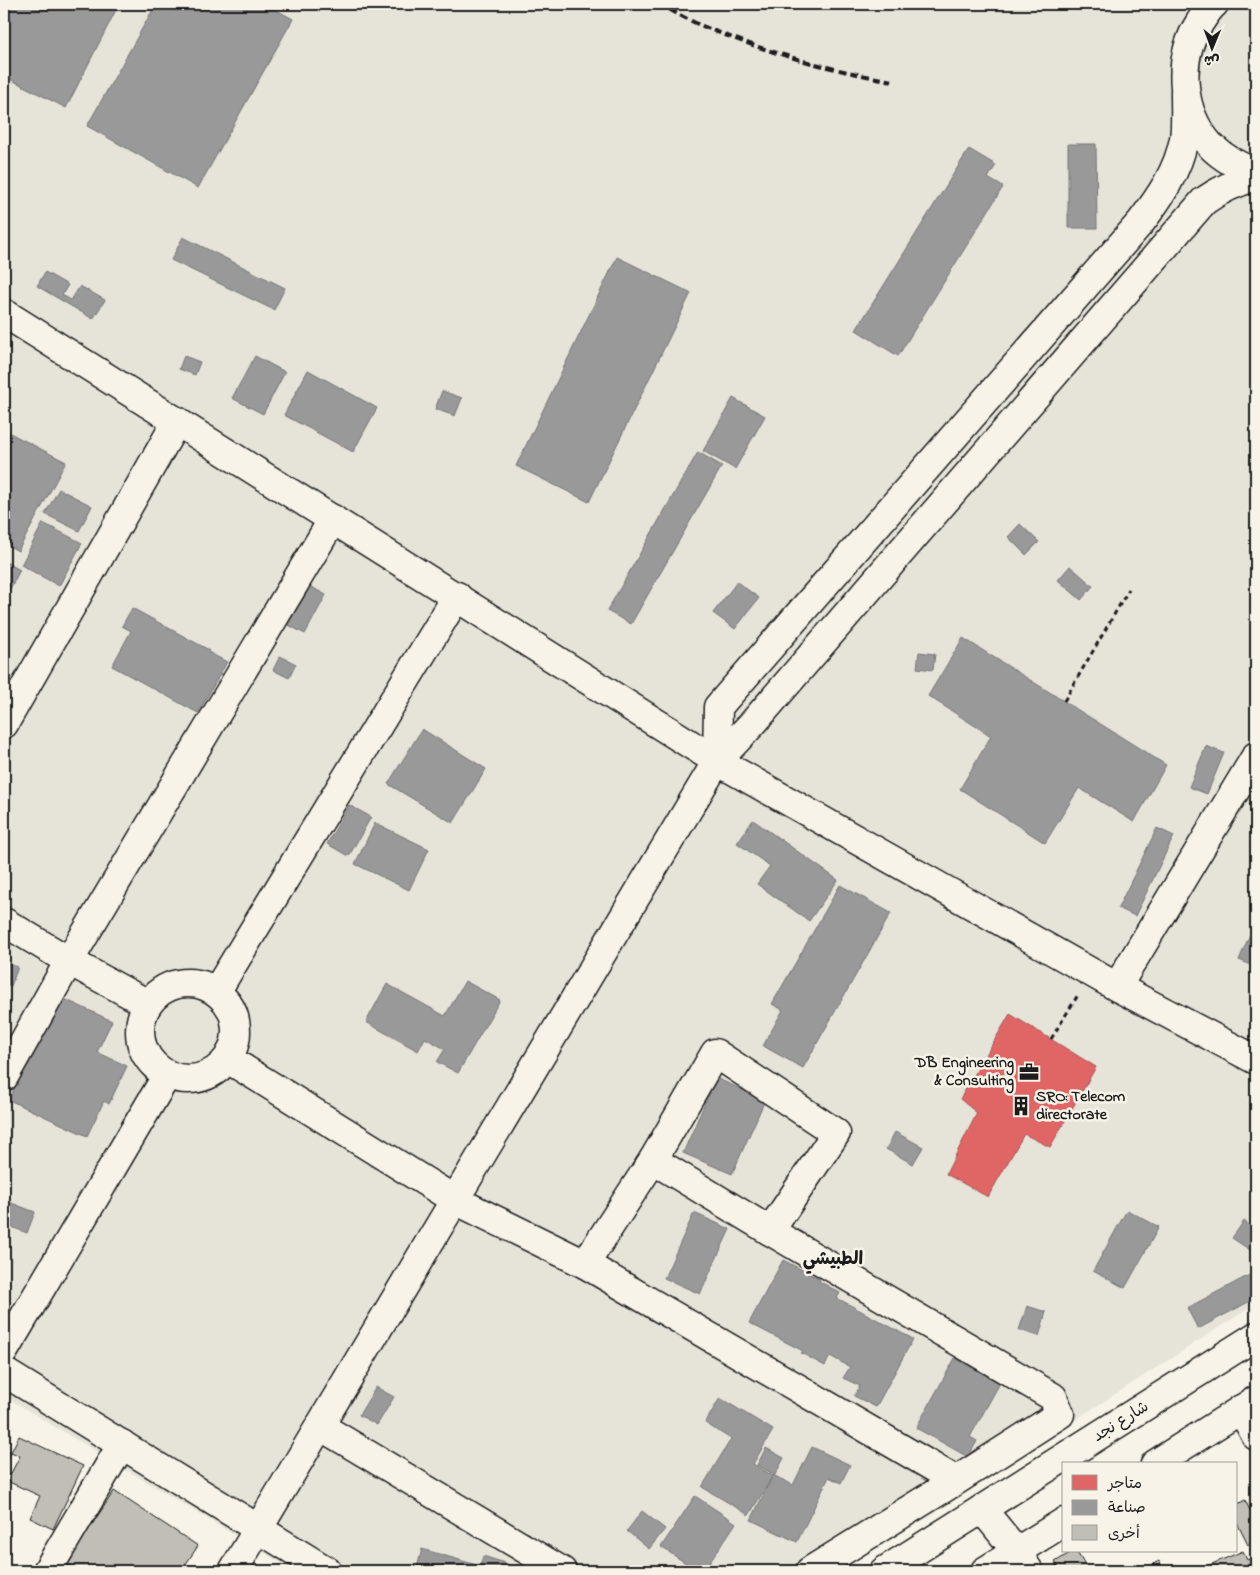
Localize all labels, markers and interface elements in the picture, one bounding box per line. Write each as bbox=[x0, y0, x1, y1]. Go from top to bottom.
north arrow bbox=[1188, 22, 1238, 72]
text: ش bbox=[1204, 49, 1220, 70]
place label: DB Engineering & Consulting bbox=[914, 1051, 1014, 1094]
office icon: DB Engineering & Consulting bbox=[1018, 1061, 1040, 1083]
place label: SRO: Telecom directorate bbox=[1036, 1085, 1126, 1127]
building icon: SRO: Telecom directorate bbox=[1010, 1095, 1032, 1117]
district label: الطبيشي bbox=[803, 1247, 863, 1274]
street label: شارع نجد bbox=[1088, 1395, 1154, 1449]
legend bbox=[1062, 1462, 1238, 1552]
text: متاجر bbox=[1106, 1473, 1142, 1495]
text: صناعة bbox=[1108, 1497, 1146, 1519]
text: أخرى bbox=[1108, 1523, 1140, 1545]

